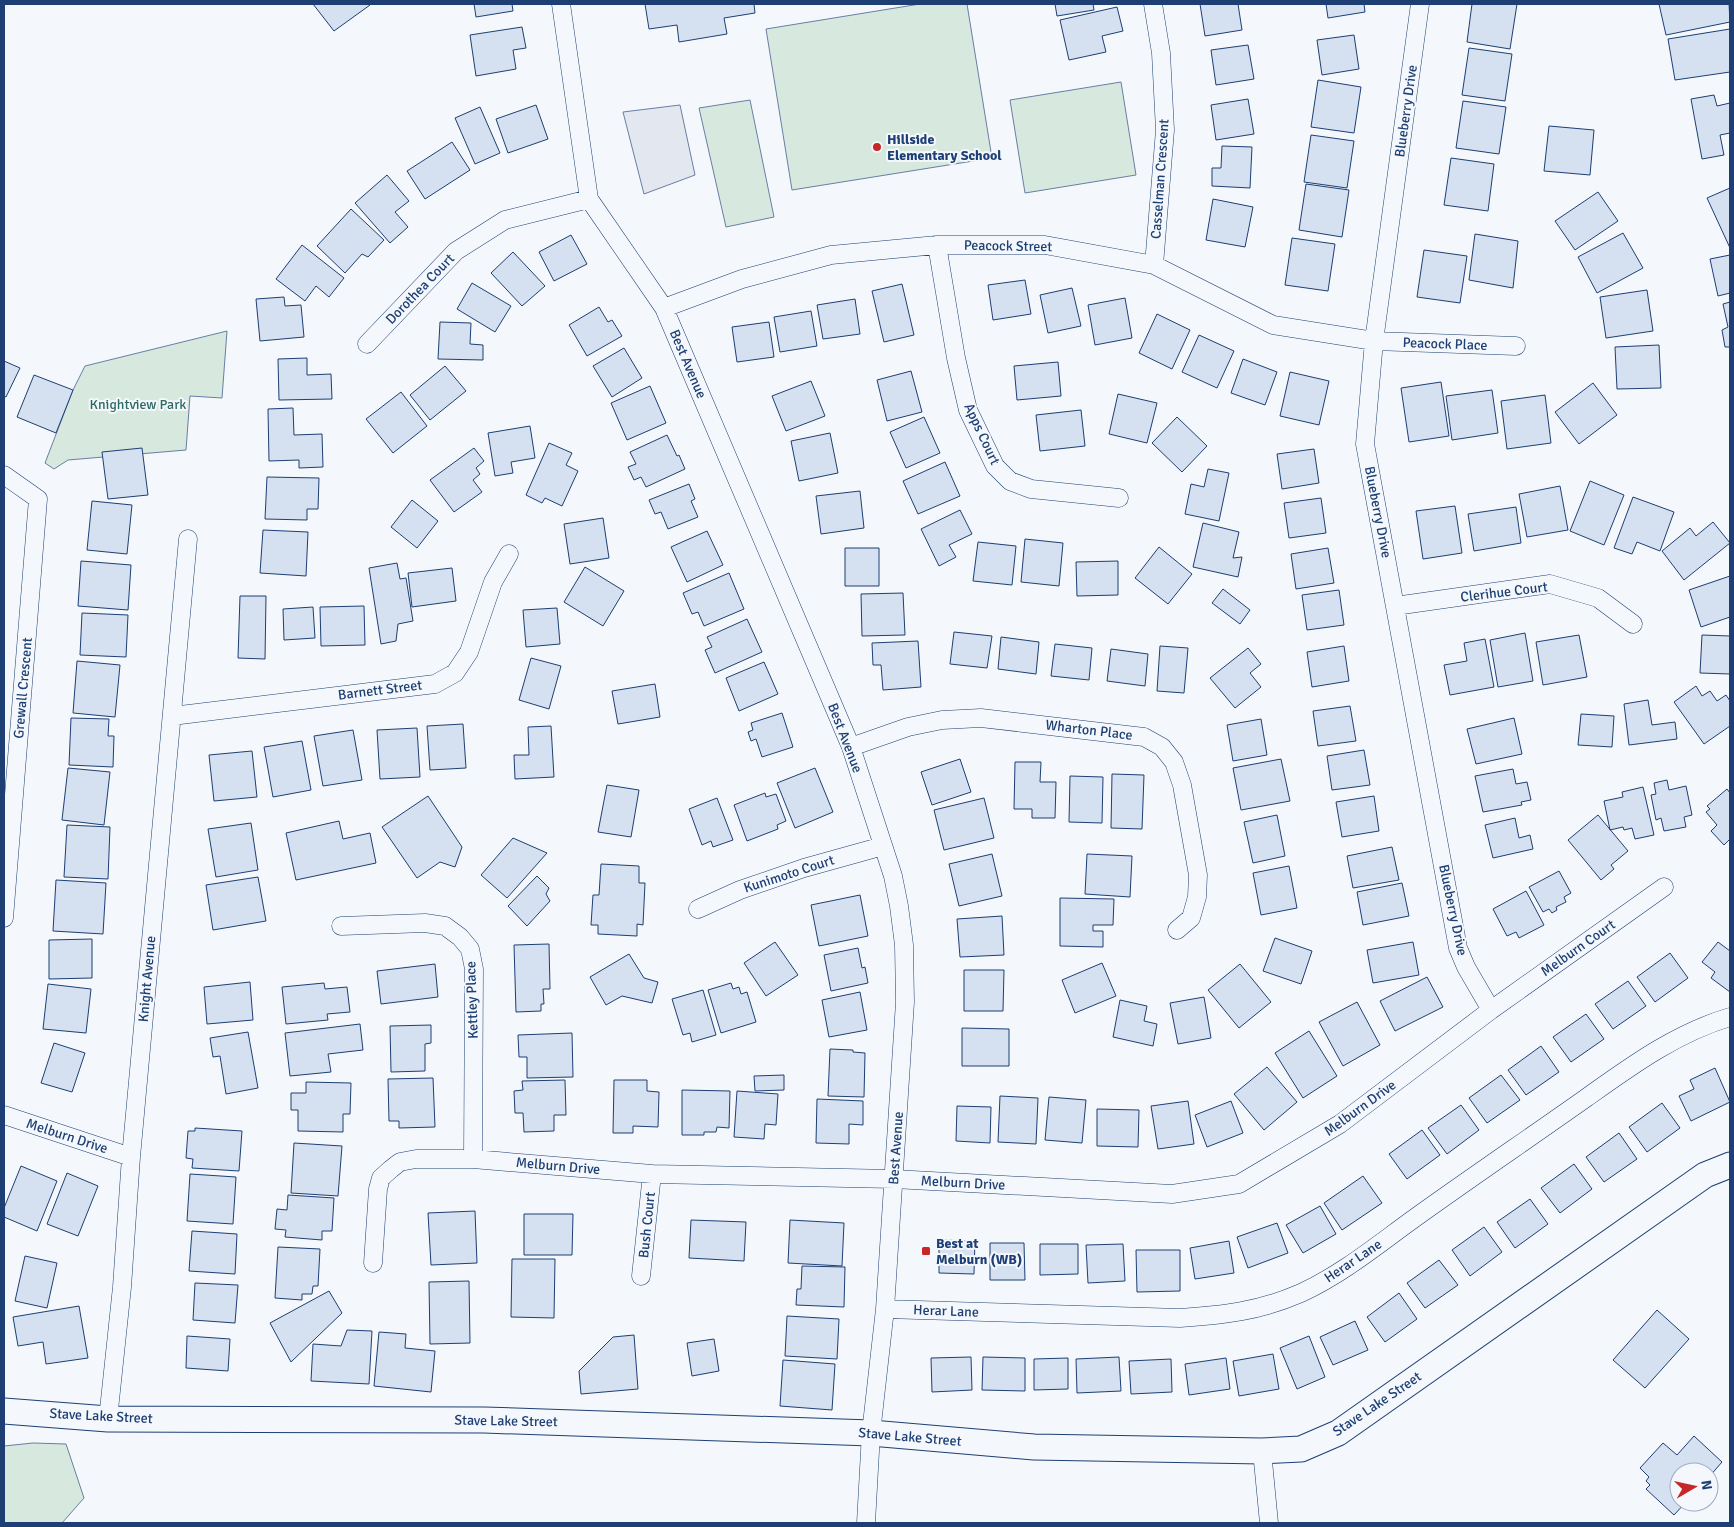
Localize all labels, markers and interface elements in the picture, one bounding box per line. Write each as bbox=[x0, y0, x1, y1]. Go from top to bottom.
street label: Blueberry Drive bbox=[1391, 64, 1421, 158]
street label: Casselman Crescent bbox=[1147, 118, 1173, 240]
place label: Hillside Elementary School bbox=[887, 131, 1002, 164]
marker: Hillside Elementary School bbox=[871, 141, 883, 153]
street label: Peacock Street bbox=[964, 237, 1053, 255]
street label: Dorothea Court bbox=[382, 250, 458, 328]
street label: Best Avenue bbox=[666, 327, 710, 401]
street label: Peacock Place bbox=[1402, 334, 1488, 354]
park label: Knightview Park bbox=[90, 396, 186, 413]
street label: Apps Court bbox=[960, 400, 1004, 468]
street label: Blueberry Drive bbox=[1361, 465, 1395, 559]
street label: Clerihue Court bbox=[1460, 578, 1549, 606]
street label: Grewall Crescent bbox=[10, 637, 36, 739]
street label: Barnett Street bbox=[337, 676, 423, 704]
street label: Best Avenue bbox=[824, 701, 866, 775]
street label: Wharton Place bbox=[1045, 716, 1133, 744]
street label: Kunimoto Court bbox=[742, 851, 837, 897]
street label: Blueberry Drive bbox=[1435, 863, 1471, 957]
street label: Melburn Court bbox=[1538, 916, 1619, 980]
street label: Knight Avenue bbox=[135, 935, 159, 1023]
street label: Kettley Place bbox=[462, 961, 482, 1039]
street label: Melburn Drive bbox=[1321, 1076, 1399, 1140]
street label: Best Avenue bbox=[885, 1111, 907, 1185]
street label: Melburn Drive bbox=[24, 1115, 110, 1157]
street label: Melburn Drive bbox=[515, 1154, 601, 1178]
street label: Melburn Drive bbox=[920, 1172, 1006, 1194]
street label: Bush Court bbox=[635, 1191, 659, 1259]
place label: Best at Melburn (WB) bbox=[936, 1235, 1022, 1268]
street label: Herar Lane bbox=[1321, 1236, 1385, 1286]
marker: Best at Melburn (WB) bbox=[920, 1245, 932, 1257]
street label: Herar Lane bbox=[913, 1301, 979, 1321]
street label: Stave Lake Street bbox=[1329, 1368, 1425, 1440]
street label: Stave Lake Street bbox=[49, 1405, 153, 1427]
street label: Stave Lake Street bbox=[454, 1412, 558, 1430]
street label: Stave Lake Street bbox=[858, 1424, 962, 1450]
north arrow bbox=[1669, 1462, 1719, 1512]
text: N bbox=[1697, 1479, 1716, 1491]

